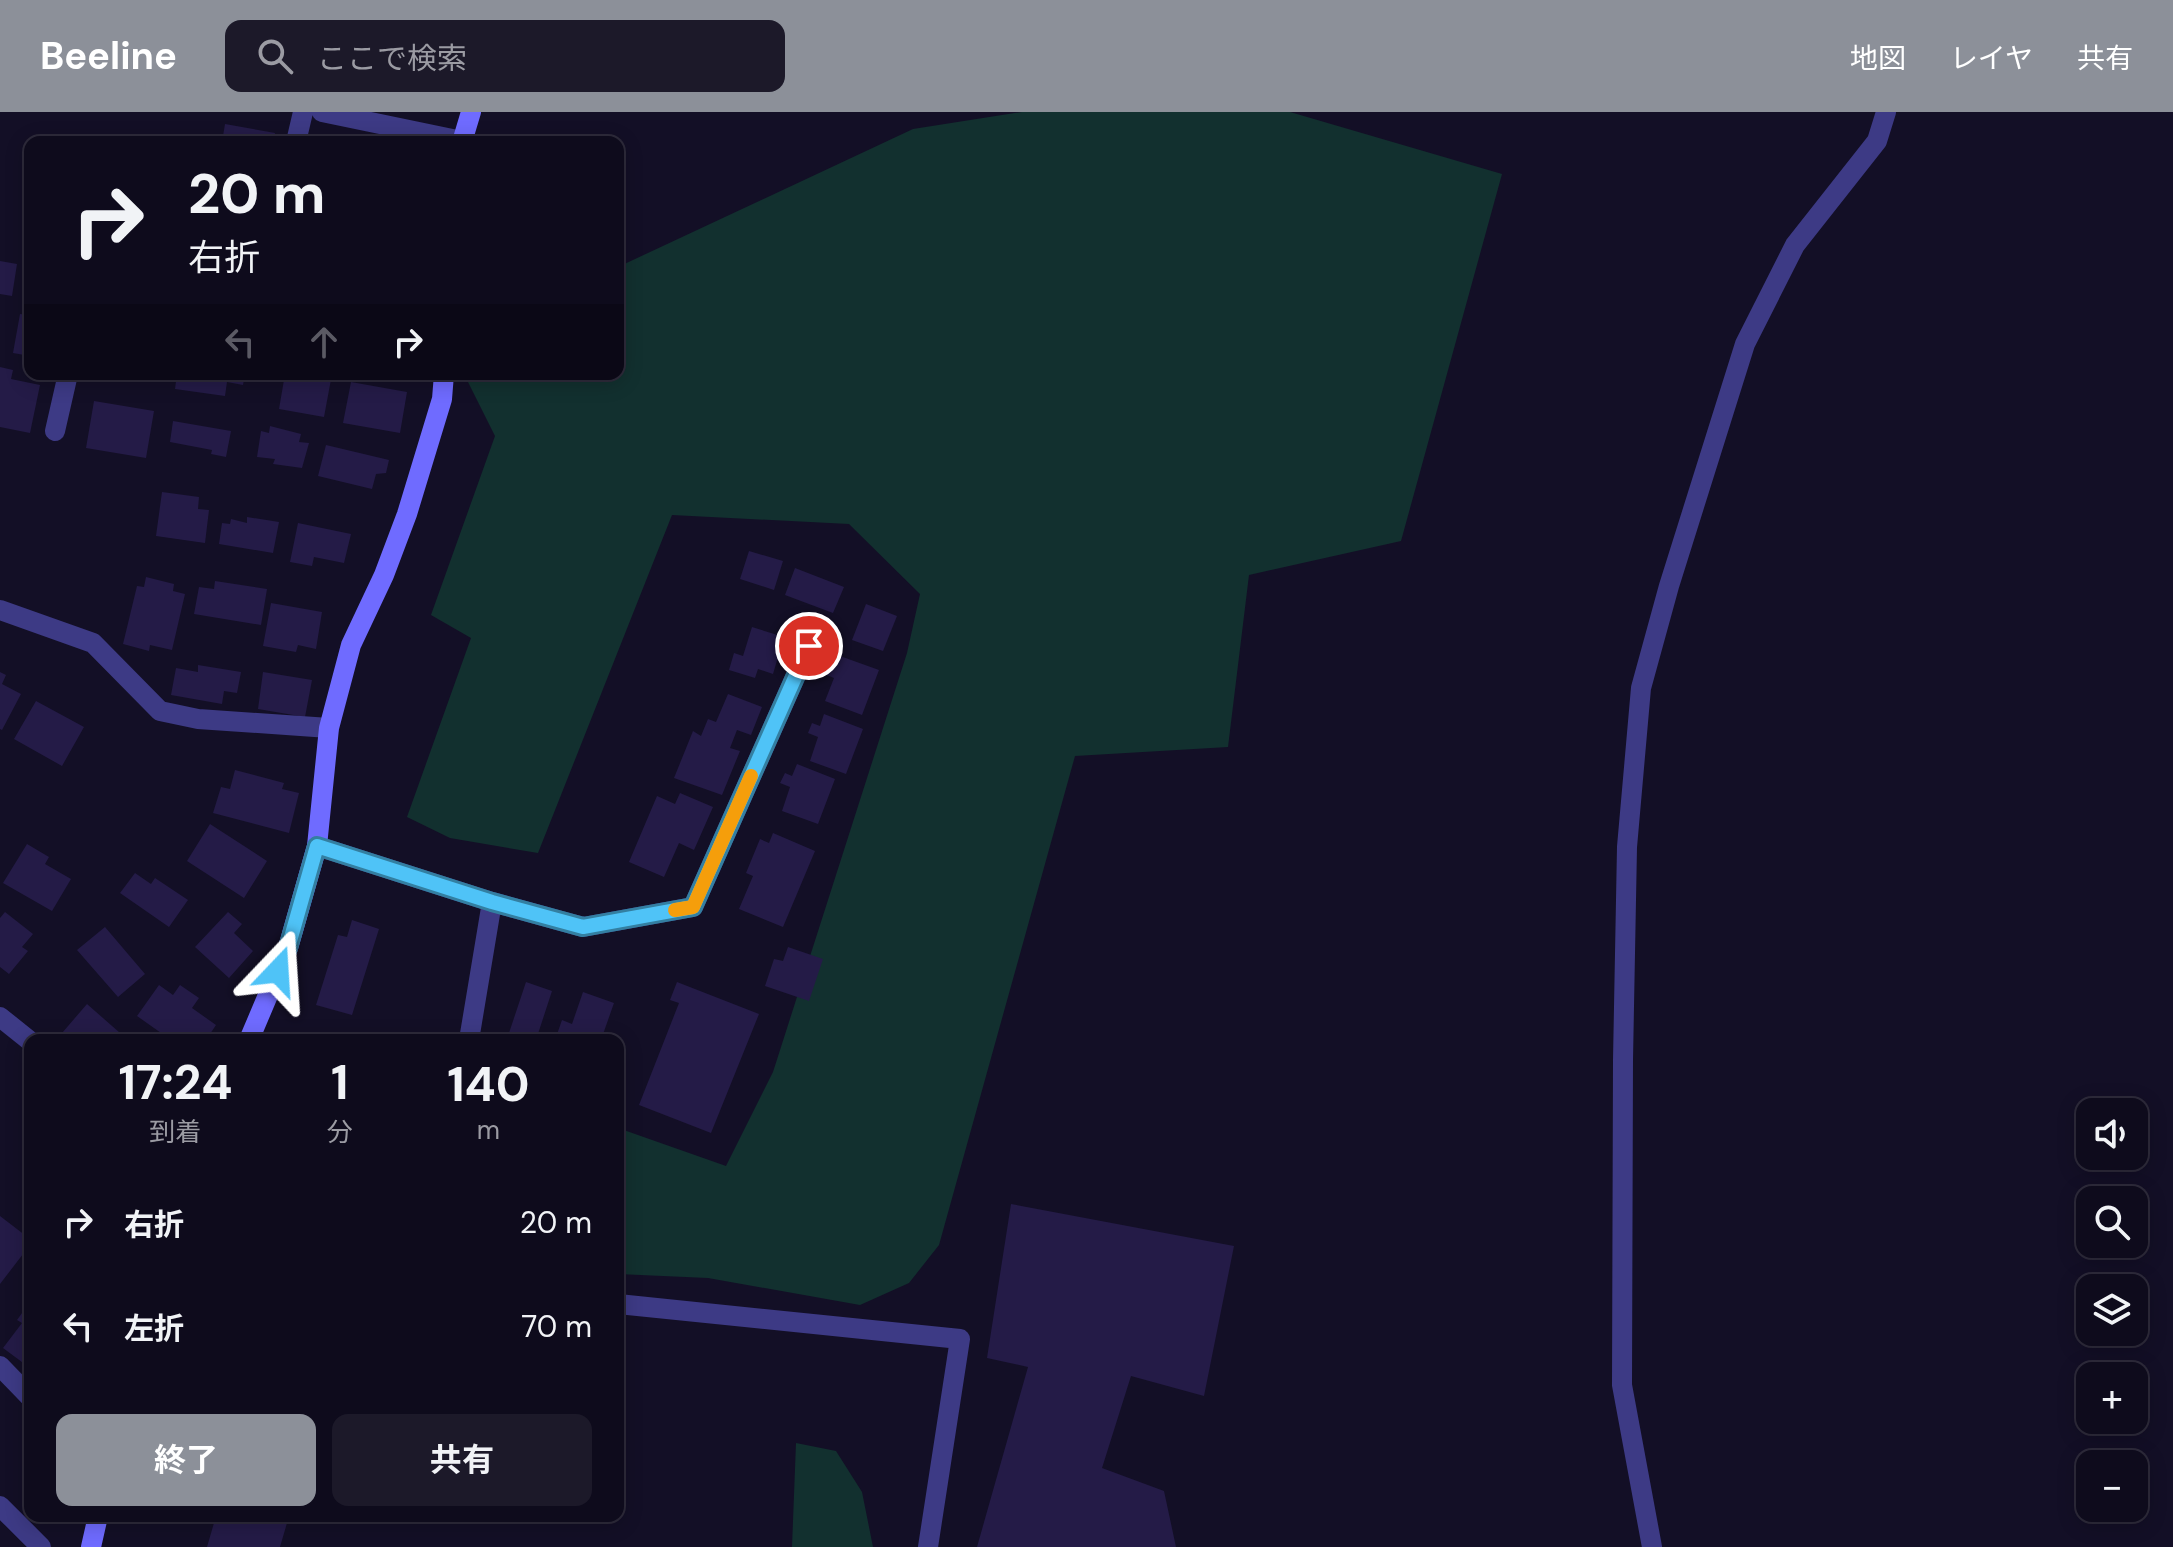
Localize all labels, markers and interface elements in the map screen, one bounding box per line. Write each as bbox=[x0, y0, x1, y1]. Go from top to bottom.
search box bbox=[225, 20, 785, 92]
text: Beeline bbox=[40, 31, 177, 81]
icon: search bbox=[253, 34, 297, 78]
text: ここで検索 bbox=[317, 39, 467, 78]
text: 地図 bbox=[1850, 40, 1906, 77]
text: レイヤ bbox=[1950, 40, 2033, 77]
text: 共有 bbox=[2077, 40, 2133, 77]
text: 20 m bbox=[188, 157, 325, 230]
icon: right bbox=[56, 168, 160, 272]
text: 右折 bbox=[188, 234, 260, 281]
icon: left bbox=[218, 320, 262, 364]
icon: ahead bbox=[302, 320, 346, 364]
icon: right bbox=[386, 320, 430, 364]
pin bbox=[775, 612, 843, 680]
icon: arrive bbox=[787, 624, 831, 668]
position arrow bbox=[236, 929, 320, 1013]
text: 17:24 bbox=[118, 1051, 232, 1114]
text: 1 bbox=[331, 1051, 349, 1114]
text: 140 bbox=[447, 1053, 530, 1116]
map controls bbox=[2076, 1098, 2148, 1522]
button: sound bbox=[2076, 1098, 2148, 1170]
text: m bbox=[477, 1113, 500, 1147]
text: 到着 bbox=[149, 1115, 201, 1149]
text: 分 bbox=[327, 1115, 353, 1149]
button: search bbox=[2076, 1186, 2148, 1258]
icon: right bbox=[56, 1200, 100, 1244]
text: 20 m bbox=[520, 1203, 592, 1242]
text: 右折 bbox=[124, 1205, 184, 1244]
button: layers bbox=[2076, 1274, 2148, 1346]
icon: left bbox=[56, 1304, 100, 1348]
text: 70 m bbox=[521, 1307, 592, 1346]
text: 左折 bbox=[124, 1309, 184, 1348]
button: + bbox=[2076, 1362, 2148, 1434]
button: 終了 bbox=[56, 1414, 316, 1506]
button: 共有 bbox=[332, 1414, 592, 1506]
button: − bbox=[2076, 1450, 2148, 1522]

